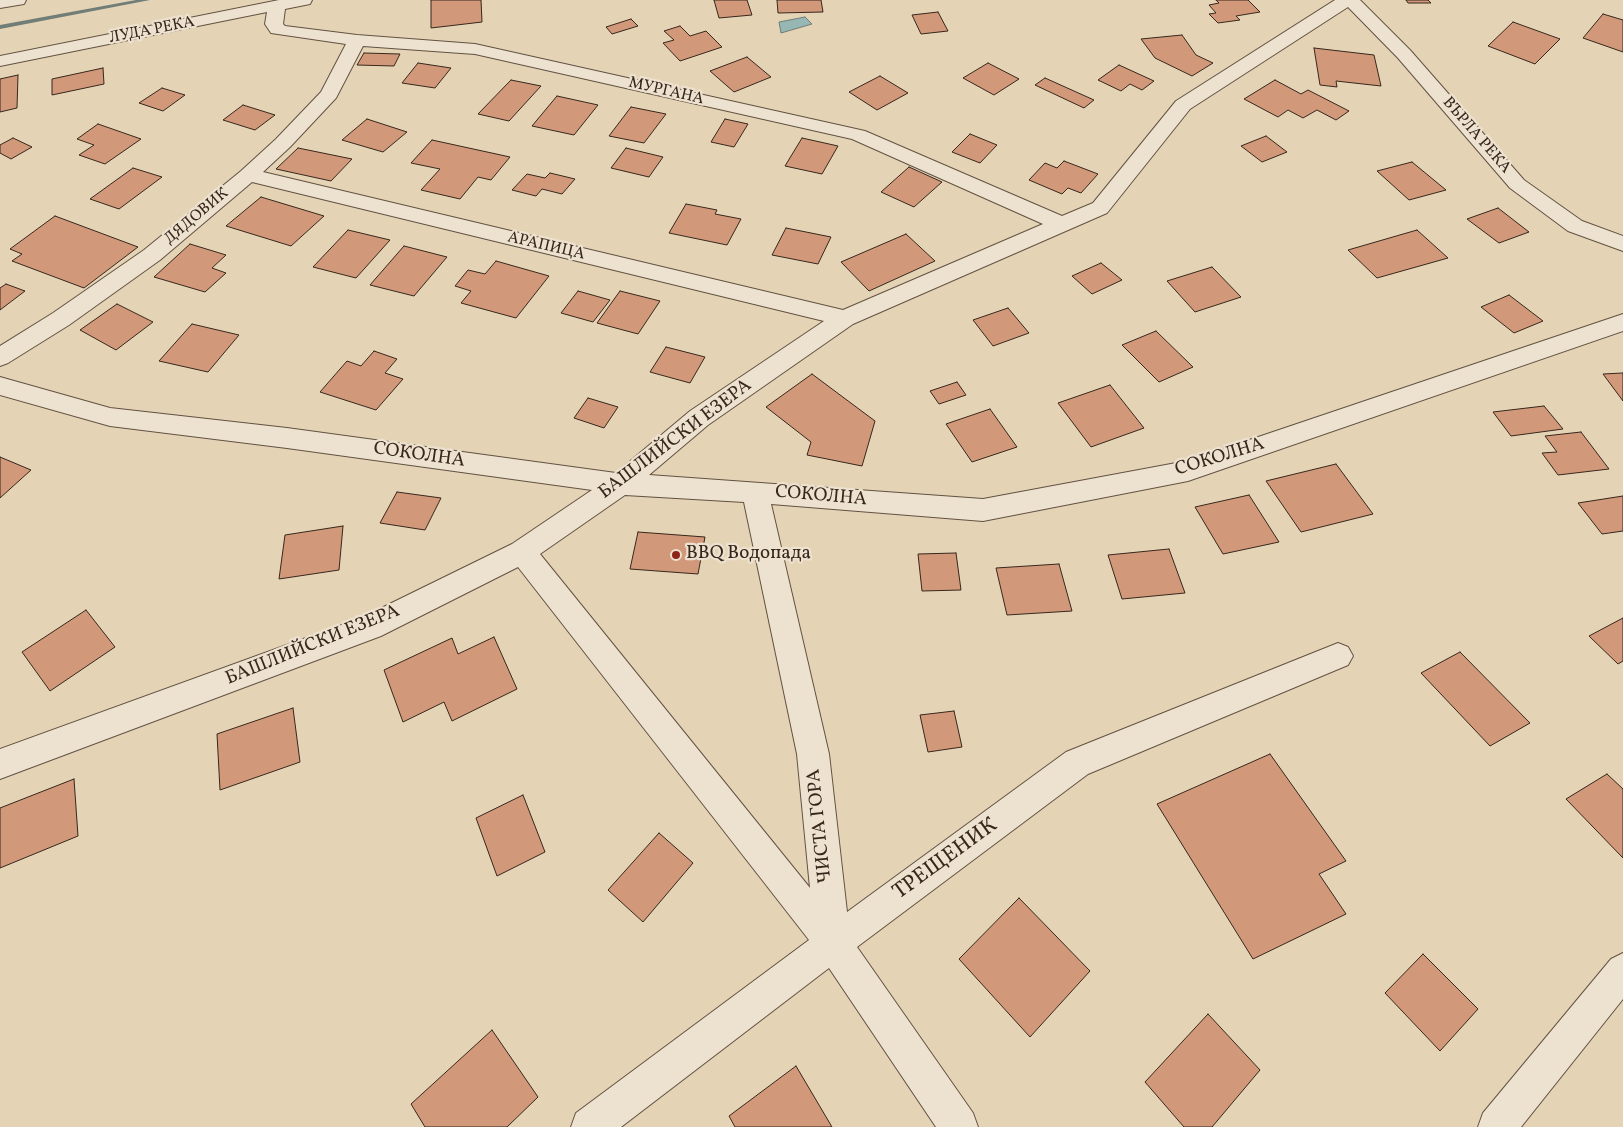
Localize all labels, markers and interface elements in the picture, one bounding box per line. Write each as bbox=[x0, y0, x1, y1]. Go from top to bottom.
street label: ЛУДА РЕКА bbox=[108, 13, 196, 49]
street label: МУРГАНА bbox=[626, 74, 706, 110]
street label: ВЪРЛА РЕКА bbox=[1438, 94, 1514, 178]
street label: ДЯДОВИК bbox=[161, 185, 233, 249]
street label: АРАПИЦА bbox=[505, 229, 587, 265]
street label: БАШЛИЙСКИ ЕЗЕРА bbox=[595, 375, 757, 505]
street label: СОКОЛНА bbox=[1173, 434, 1267, 482]
street label: СОКОЛНА bbox=[372, 438, 466, 474]
street label: СОКОЛНА bbox=[774, 482, 868, 512]
place label: BBQ Водопада bbox=[686, 544, 811, 566]
marker: BBQ Водопада bbox=[670, 549, 682, 561]
street label: БАШЛИЙСКИ ЕЗЕРА bbox=[223, 601, 403, 691]
street label: ЧИСТА ГОРА bbox=[804, 768, 838, 884]
street label: ТРЕЩЕНИК bbox=[889, 813, 1003, 907]

